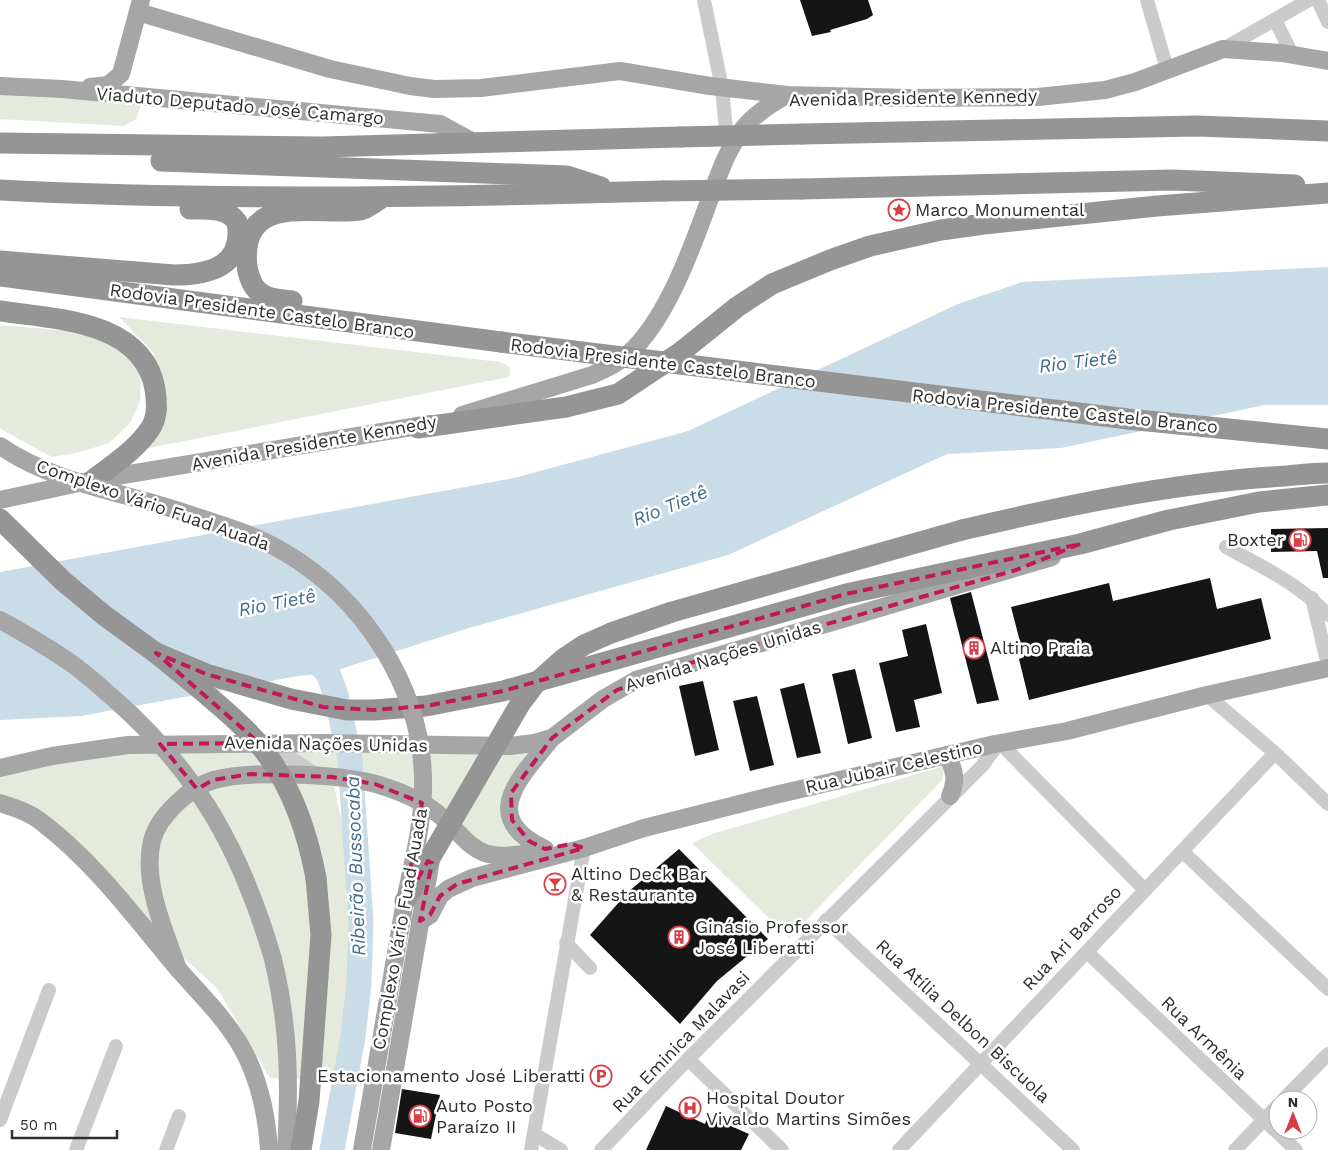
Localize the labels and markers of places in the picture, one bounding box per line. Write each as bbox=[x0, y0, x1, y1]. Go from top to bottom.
place icon: Marco Monumental bbox=[887, 198, 911, 222]
place label: Marco Monumental bbox=[915, 199, 1085, 220]
fuel station icon: Boxter bbox=[1288, 528, 1312, 552]
place label: Boxter bbox=[1227, 529, 1284, 550]
building icon: Altino Praia bbox=[962, 636, 986, 660]
place label: Altino Praia bbox=[990, 637, 1091, 658]
place label: Altino Deck Bar & Restaurante bbox=[571, 863, 707, 905]
bar icon: Altino Deck Bar & Restaurante bbox=[543, 872, 567, 896]
place label: Ginásio Professor José Liberatti bbox=[695, 916, 848, 958]
building icon: Ginásio Professor José Liberatti bbox=[667, 925, 691, 949]
parking icon: Estacionamento José Liberatti bbox=[589, 1064, 613, 1088]
place label: Estacionamento José Liberatti bbox=[317, 1065, 585, 1086]
place label: Hospital Doutor Vivaldo Martins Simões bbox=[706, 1087, 911, 1129]
place label: Auto Posto Paraízo II bbox=[436, 1095, 533, 1137]
hospital icon: Hospital Doutor Vivaldo Martins Simões bbox=[678, 1096, 702, 1120]
fuel station icon: Auto Posto Paraízo II bbox=[408, 1104, 432, 1128]

